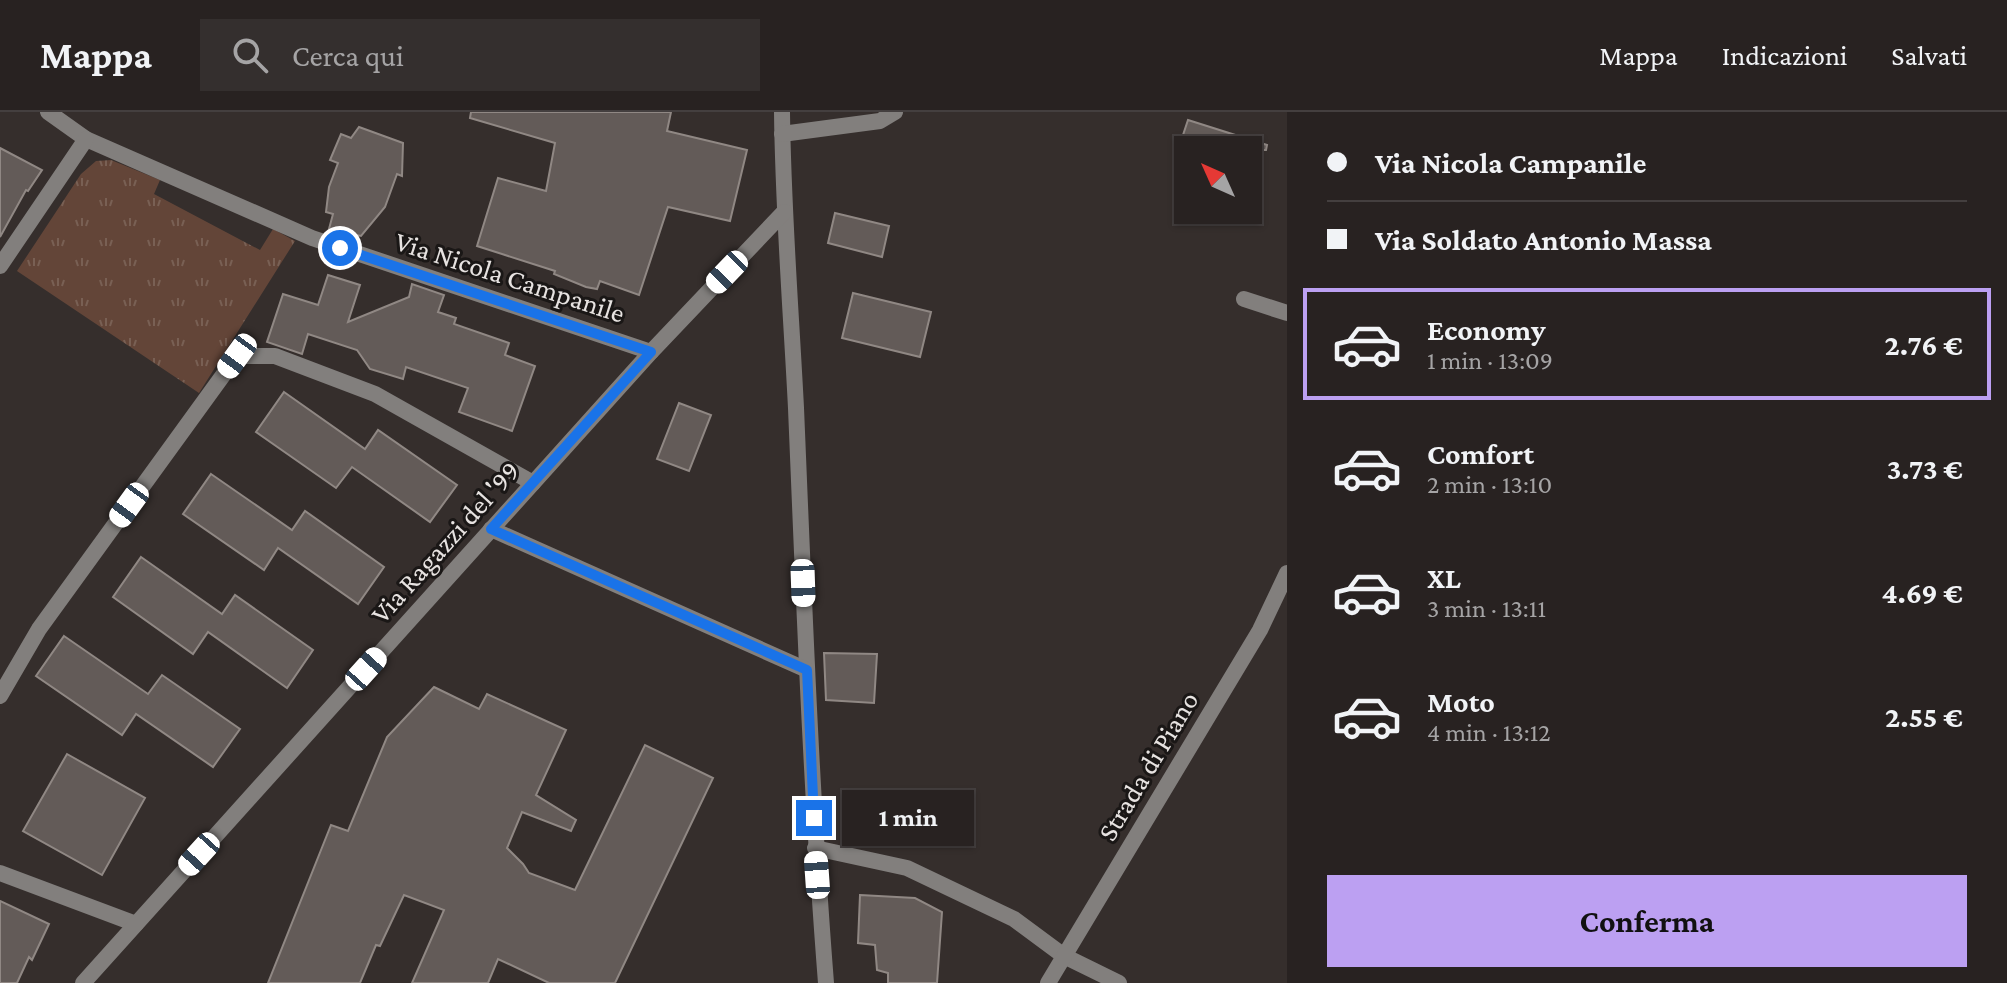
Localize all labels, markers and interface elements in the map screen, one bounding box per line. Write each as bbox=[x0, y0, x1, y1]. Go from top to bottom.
search box bbox=[200, 19, 760, 91]
icon: search bbox=[228, 33, 272, 77]
text: Mappa bbox=[40, 34, 152, 76]
text: Cerca qui bbox=[292, 39, 404, 72]
text: Mappa bbox=[1599, 40, 1678, 71]
text: Indicazioni bbox=[1722, 40, 1847, 71]
text: Salvati bbox=[1891, 40, 1967, 71]
north arrow bbox=[1174, 136, 1262, 224]
map controls bbox=[1174, 136, 1262, 224]
text: Via Nicola Campanile bbox=[1375, 146, 1646, 179]
text: Via Soldato Antonio Massa bbox=[1375, 223, 1712, 256]
street label: Via Nicola Campanile bbox=[391, 225, 629, 329]
route start bbox=[322, 230, 358, 266]
car bbox=[702, 246, 752, 298]
icon: car bbox=[1331, 308, 1403, 380]
text: Economy bbox=[1427, 313, 1546, 346]
text: 2.76 € bbox=[1884, 328, 1963, 361]
car bbox=[213, 330, 261, 382]
text: 1 min · 13:09 bbox=[1427, 346, 1553, 375]
icon: car bbox=[1331, 432, 1403, 504]
text: Comfort bbox=[1427, 437, 1534, 470]
text: 3.73 € bbox=[1887, 452, 1963, 485]
street label: Via Ragazzi del '99 bbox=[364, 455, 526, 629]
text: 2 min · 13:10 bbox=[1427, 470, 1552, 499]
car bbox=[105, 479, 153, 531]
icon: car bbox=[1331, 556, 1403, 628]
car bbox=[790, 559, 816, 607]
text: XL bbox=[1427, 561, 1461, 594]
text: 4.69 € bbox=[1881, 576, 1963, 609]
text: 3 min · 13:11 bbox=[1427, 594, 1546, 623]
car bbox=[341, 643, 391, 695]
icon: car bbox=[1331, 680, 1403, 752]
text: Moto bbox=[1427, 685, 1495, 718]
street label: Strada di Piano bbox=[1091, 686, 1205, 846]
text: 2.55 € bbox=[1885, 700, 1963, 733]
text: 4 min · 13:12 bbox=[1427, 718, 1551, 747]
callout: 1 min bbox=[842, 790, 974, 846]
route end bbox=[796, 800, 832, 836]
text: 1 min bbox=[878, 803, 938, 832]
car bbox=[174, 828, 224, 880]
car bbox=[803, 850, 831, 900]
button: Conferma bbox=[1327, 875, 1967, 967]

